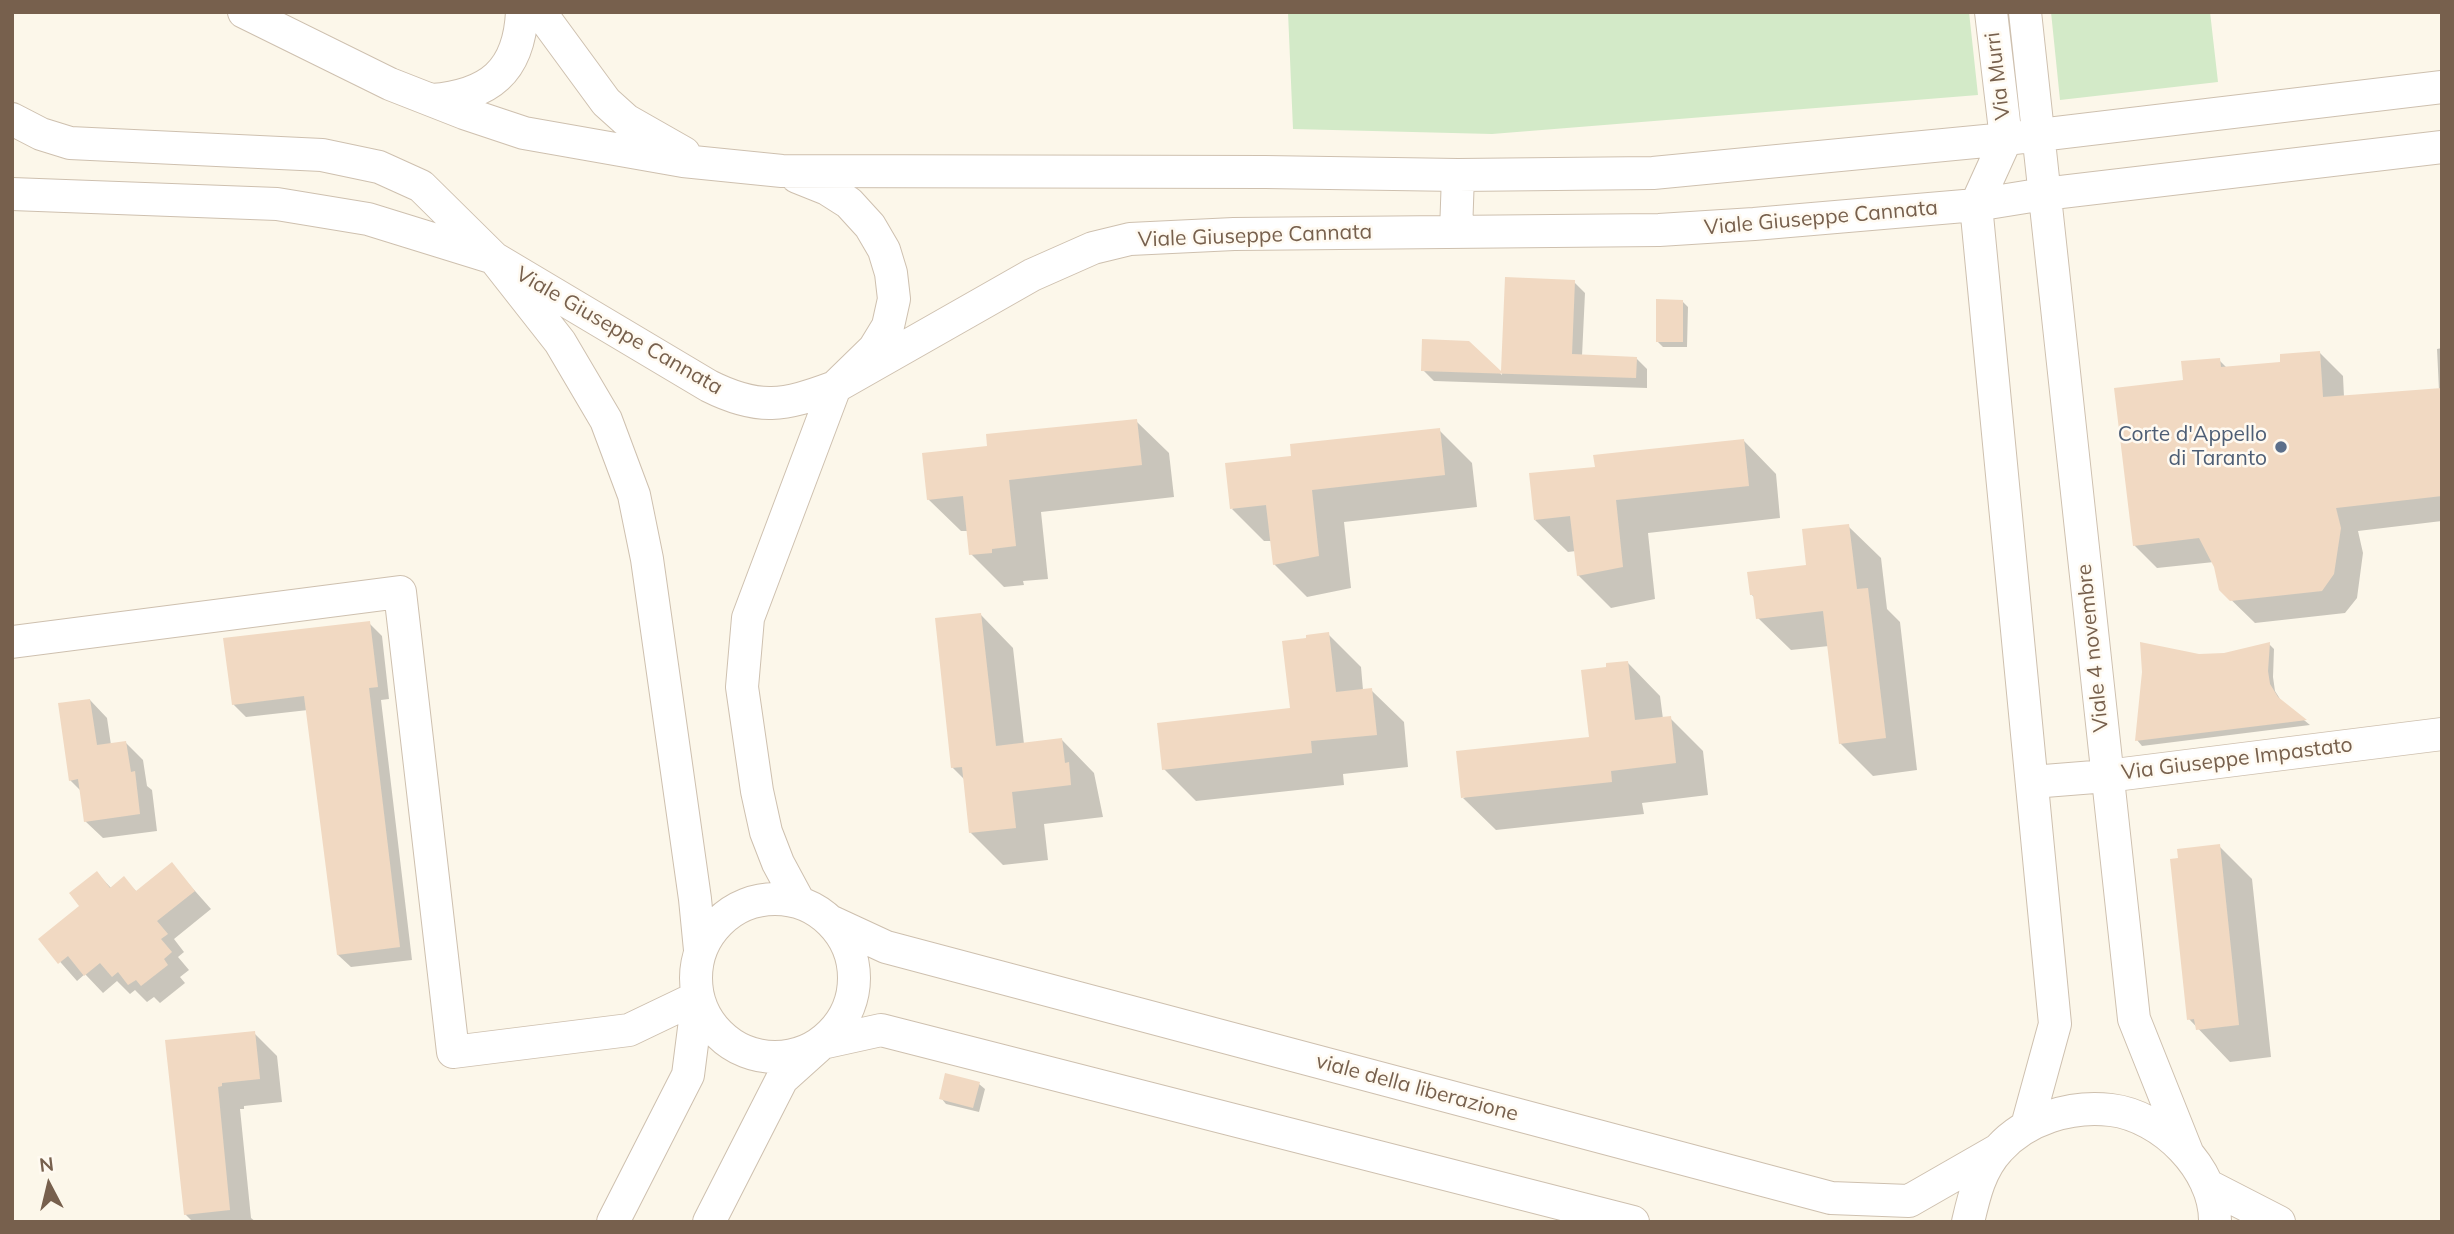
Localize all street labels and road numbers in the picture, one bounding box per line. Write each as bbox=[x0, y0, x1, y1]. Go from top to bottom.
street label: Via Murri bbox=[1980, 31, 2016, 121]
street label: Viale Giuseppe Cannata bbox=[1703, 195, 1939, 241]
street label: Viale Giuseppe Cannata bbox=[1137, 219, 1373, 253]
street label: Viale Giuseppe Cannata bbox=[511, 262, 727, 400]
street label: Viale 4 novembre bbox=[2072, 563, 2114, 733]
street label: Via Giuseppe Impastato bbox=[2120, 732, 2354, 786]
street label: viale della liberazione bbox=[1313, 1049, 1521, 1127]

